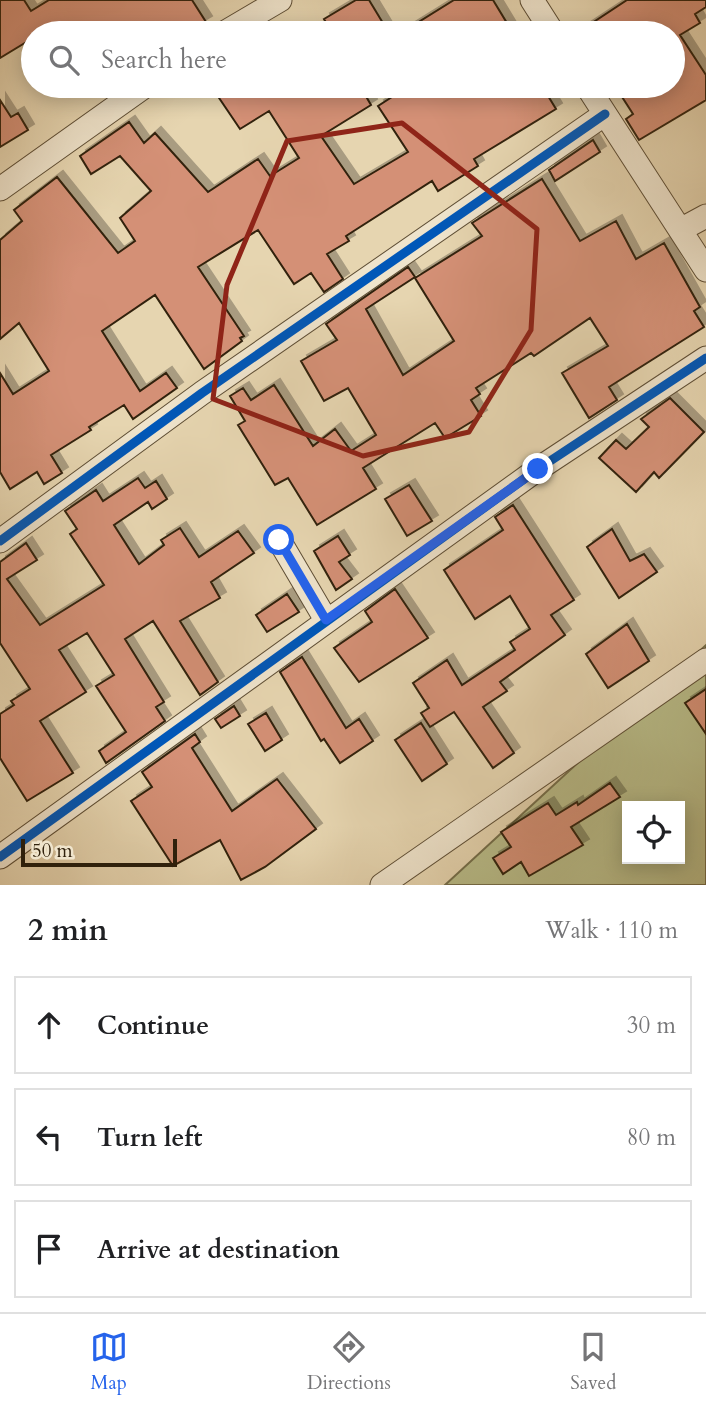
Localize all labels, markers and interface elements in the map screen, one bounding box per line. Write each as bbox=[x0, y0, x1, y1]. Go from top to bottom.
search box bbox=[21, 21, 685, 98]
icon: search bbox=[45, 41, 83, 79]
text: Search here bbox=[101, 42, 227, 77]
route end bbox=[522, 453, 553, 484]
route start bbox=[263, 524, 294, 555]
map controls bbox=[622, 801, 685, 864]
button: locate bbox=[622, 801, 685, 864]
scale bar bbox=[21, 836, 177, 868]
text: 50 m bbox=[32, 838, 73, 864]
text: 2 min bbox=[28, 910, 108, 951]
text: Walk · 110 m bbox=[545, 915, 678, 946]
icon: ahead bbox=[30, 1006, 68, 1044]
text: Continue bbox=[97, 1008, 209, 1043]
text: 30 m bbox=[627, 1010, 676, 1041]
icon: left bbox=[30, 1118, 68, 1156]
text: Turn left bbox=[97, 1120, 202, 1155]
text: 80 m bbox=[627, 1122, 676, 1153]
icon: arrive bbox=[30, 1230, 68, 1268]
text: Arrive at destination bbox=[97, 1232, 340, 1267]
tab: Map bbox=[90, 1328, 128, 1396]
tab: Directions bbox=[307, 1328, 391, 1396]
tab: Saved bbox=[570, 1328, 616, 1396]

